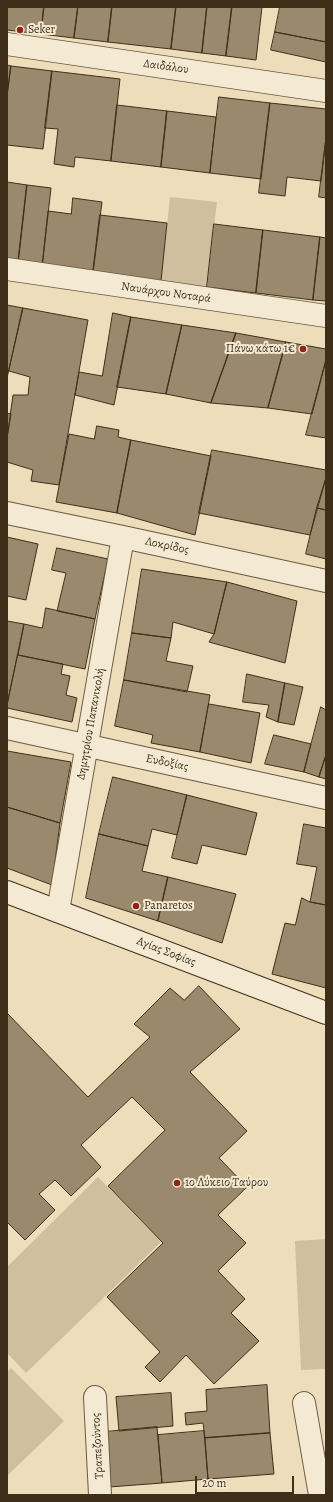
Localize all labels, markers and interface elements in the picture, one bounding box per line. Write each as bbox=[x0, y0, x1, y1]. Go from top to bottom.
place label: Seker bbox=[28, 23, 55, 37]
marker: Seker bbox=[15, 25, 25, 35]
street label: Δαιδάλου bbox=[142, 57, 190, 77]
street label: Ναυάρχου Νοταρά bbox=[120, 280, 212, 306]
place label: Πάνω κάτω 1€ bbox=[226, 342, 295, 356]
marker: Πάνω κάτω 1€ bbox=[298, 344, 308, 354]
street label: Λοκρίδος bbox=[144, 534, 190, 558]
street label: Δημητρίου Παπανικολή bbox=[74, 667, 108, 781]
street label: Ευδοξίας bbox=[144, 751, 190, 775]
place label: Panaretos bbox=[144, 899, 193, 913]
marker: Panaretos bbox=[131, 901, 141, 911]
street label: Αγίας Σοφίας bbox=[134, 934, 198, 970]
place label: 1ο Λύκειο Ταύρου bbox=[185, 1176, 268, 1190]
marker: 1ο Λύκειο Ταύρου bbox=[172, 1178, 182, 1188]
street label: Τραπεζούντος bbox=[89, 1413, 107, 1479]
scale bar bbox=[197, 1468, 296, 1494]
text: 20 m bbox=[202, 1475, 226, 1491]

